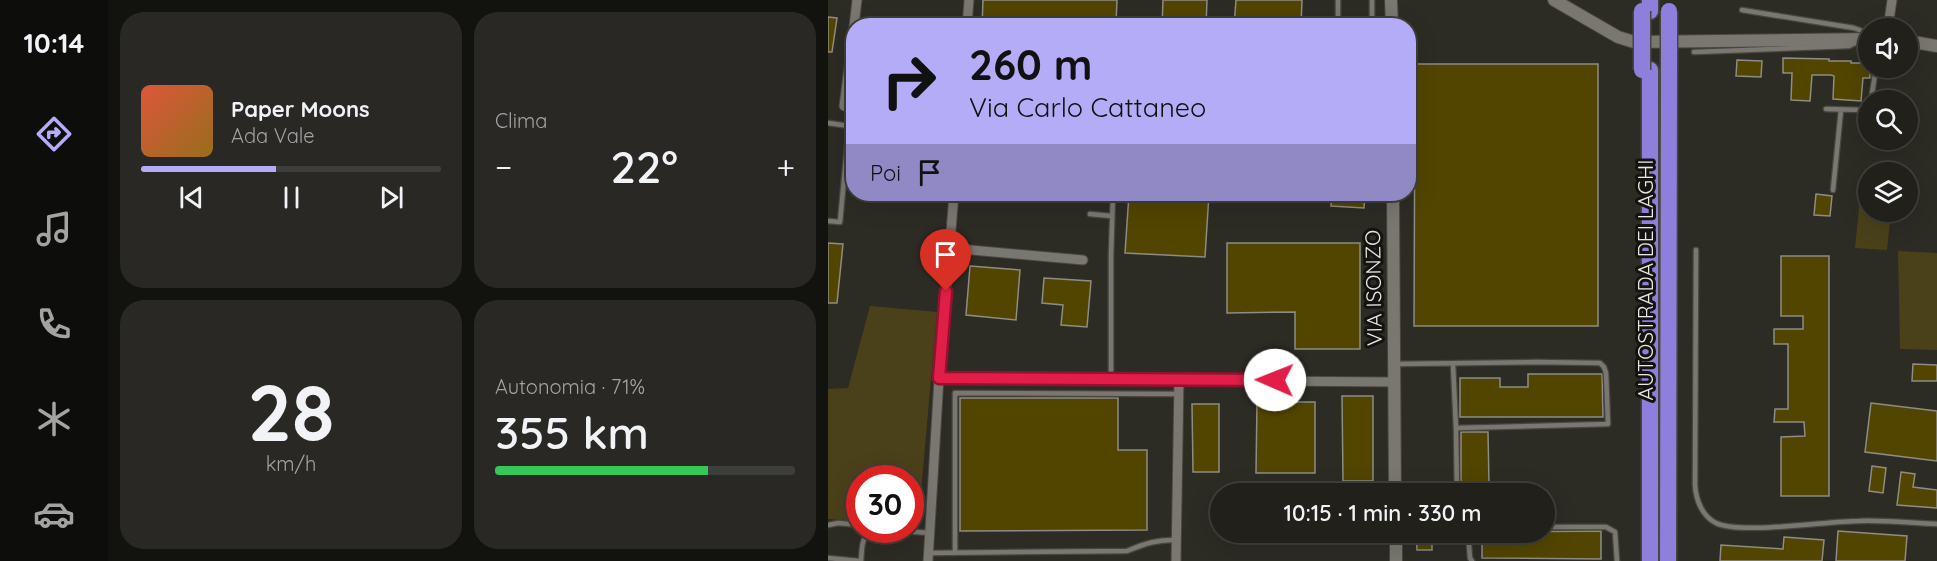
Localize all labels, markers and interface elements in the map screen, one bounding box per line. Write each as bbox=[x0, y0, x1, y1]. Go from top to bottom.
map controls bbox=[1858, 18, 1918, 222]
button: sound bbox=[1858, 18, 1918, 78]
text: 10:14 bbox=[24, 26, 84, 60]
text: 260 m bbox=[969, 38, 1092, 91]
icon: right bbox=[870, 42, 948, 120]
text: Via Carlo Cattaneo bbox=[969, 90, 1206, 124]
button: search bbox=[1858, 90, 1918, 150]
text: Paper Moons bbox=[231, 95, 370, 123]
text: Clima bbox=[495, 108, 547, 133]
icon: directions bbox=[33, 113, 75, 155]
text: Ada Vale bbox=[231, 123, 315, 148]
text: 22° bbox=[611, 138, 678, 194]
text: − bbox=[495, 146, 512, 187]
text: + bbox=[776, 146, 795, 187]
icon: arrive bbox=[913, 156, 946, 189]
text: Poi bbox=[870, 159, 901, 187]
street label: AUTOSTRADA DEI LAGHI bbox=[1632, 160, 1658, 400]
button: layers bbox=[1858, 162, 1918, 222]
icon: previous bbox=[175, 181, 208, 214]
icon: pause bbox=[275, 181, 308, 214]
icon: next bbox=[375, 181, 408, 214]
icon: music bbox=[33, 208, 75, 250]
pin bbox=[920, 229, 971, 291]
street label: VIA ISONZO bbox=[1359, 230, 1387, 346]
icon: arrive bbox=[929, 238, 962, 271]
icon: phone bbox=[33, 303, 75, 345]
position arrow bbox=[1243, 348, 1307, 412]
text: 28 bbox=[247, 363, 335, 461]
text: Autonomia · 71% bbox=[495, 374, 645, 399]
icon: climate bbox=[33, 398, 75, 440]
text: 355 km bbox=[495, 404, 649, 460]
text: km/h bbox=[266, 451, 316, 476]
speed limit sign: 30 bbox=[846, 465, 924, 543]
icon: car bbox=[33, 493, 75, 535]
text: 10:15 · 1 min · 330 m bbox=[1284, 499, 1481, 527]

